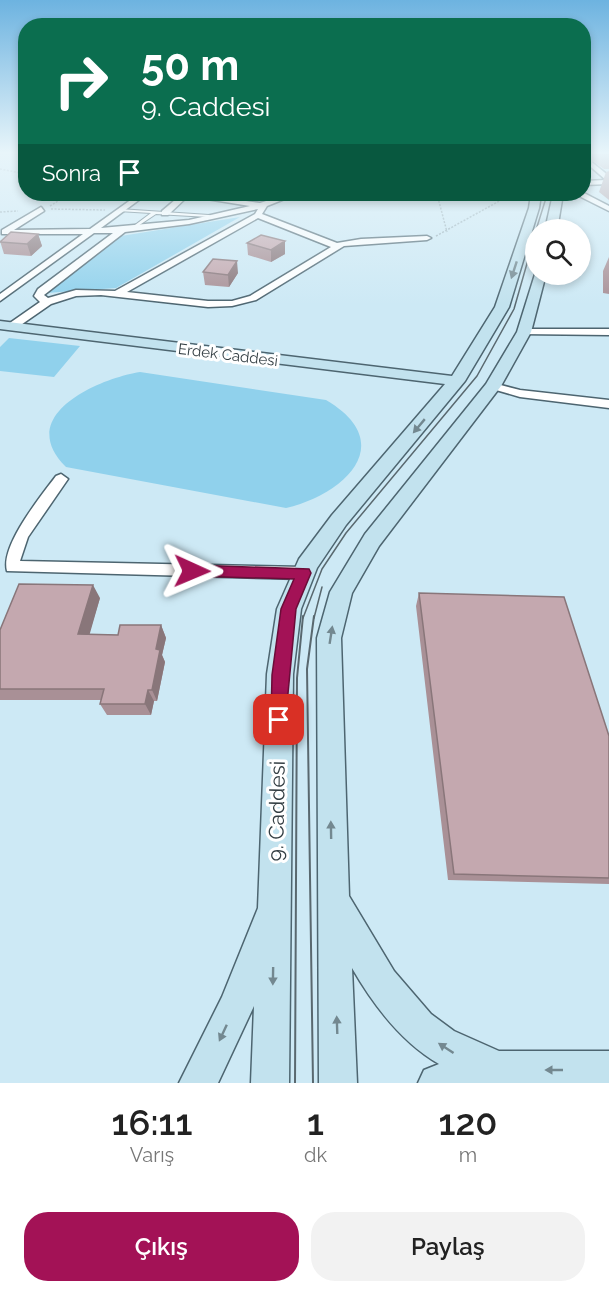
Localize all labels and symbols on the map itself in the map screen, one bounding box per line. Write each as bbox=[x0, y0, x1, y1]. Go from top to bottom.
one-way arrow bbox=[509, 261, 518, 279]
street label: Erdek Caddesi bbox=[177, 340, 279, 370]
one-way arrow bbox=[413, 418, 426, 433]
position arrow bbox=[160, 539, 224, 603]
one-way arrow bbox=[327, 625, 336, 644]
pin bbox=[253, 694, 304, 745]
street label: 9. Caddesi bbox=[263, 760, 290, 862]
one-way arrow bbox=[326, 820, 336, 839]
one-way arrow bbox=[268, 966, 278, 985]
one-way arrow bbox=[332, 1015, 341, 1034]
one-way arrow bbox=[219, 1024, 228, 1041]
one-way arrow bbox=[438, 1042, 454, 1053]
one-way arrow bbox=[545, 1065, 564, 1075]

